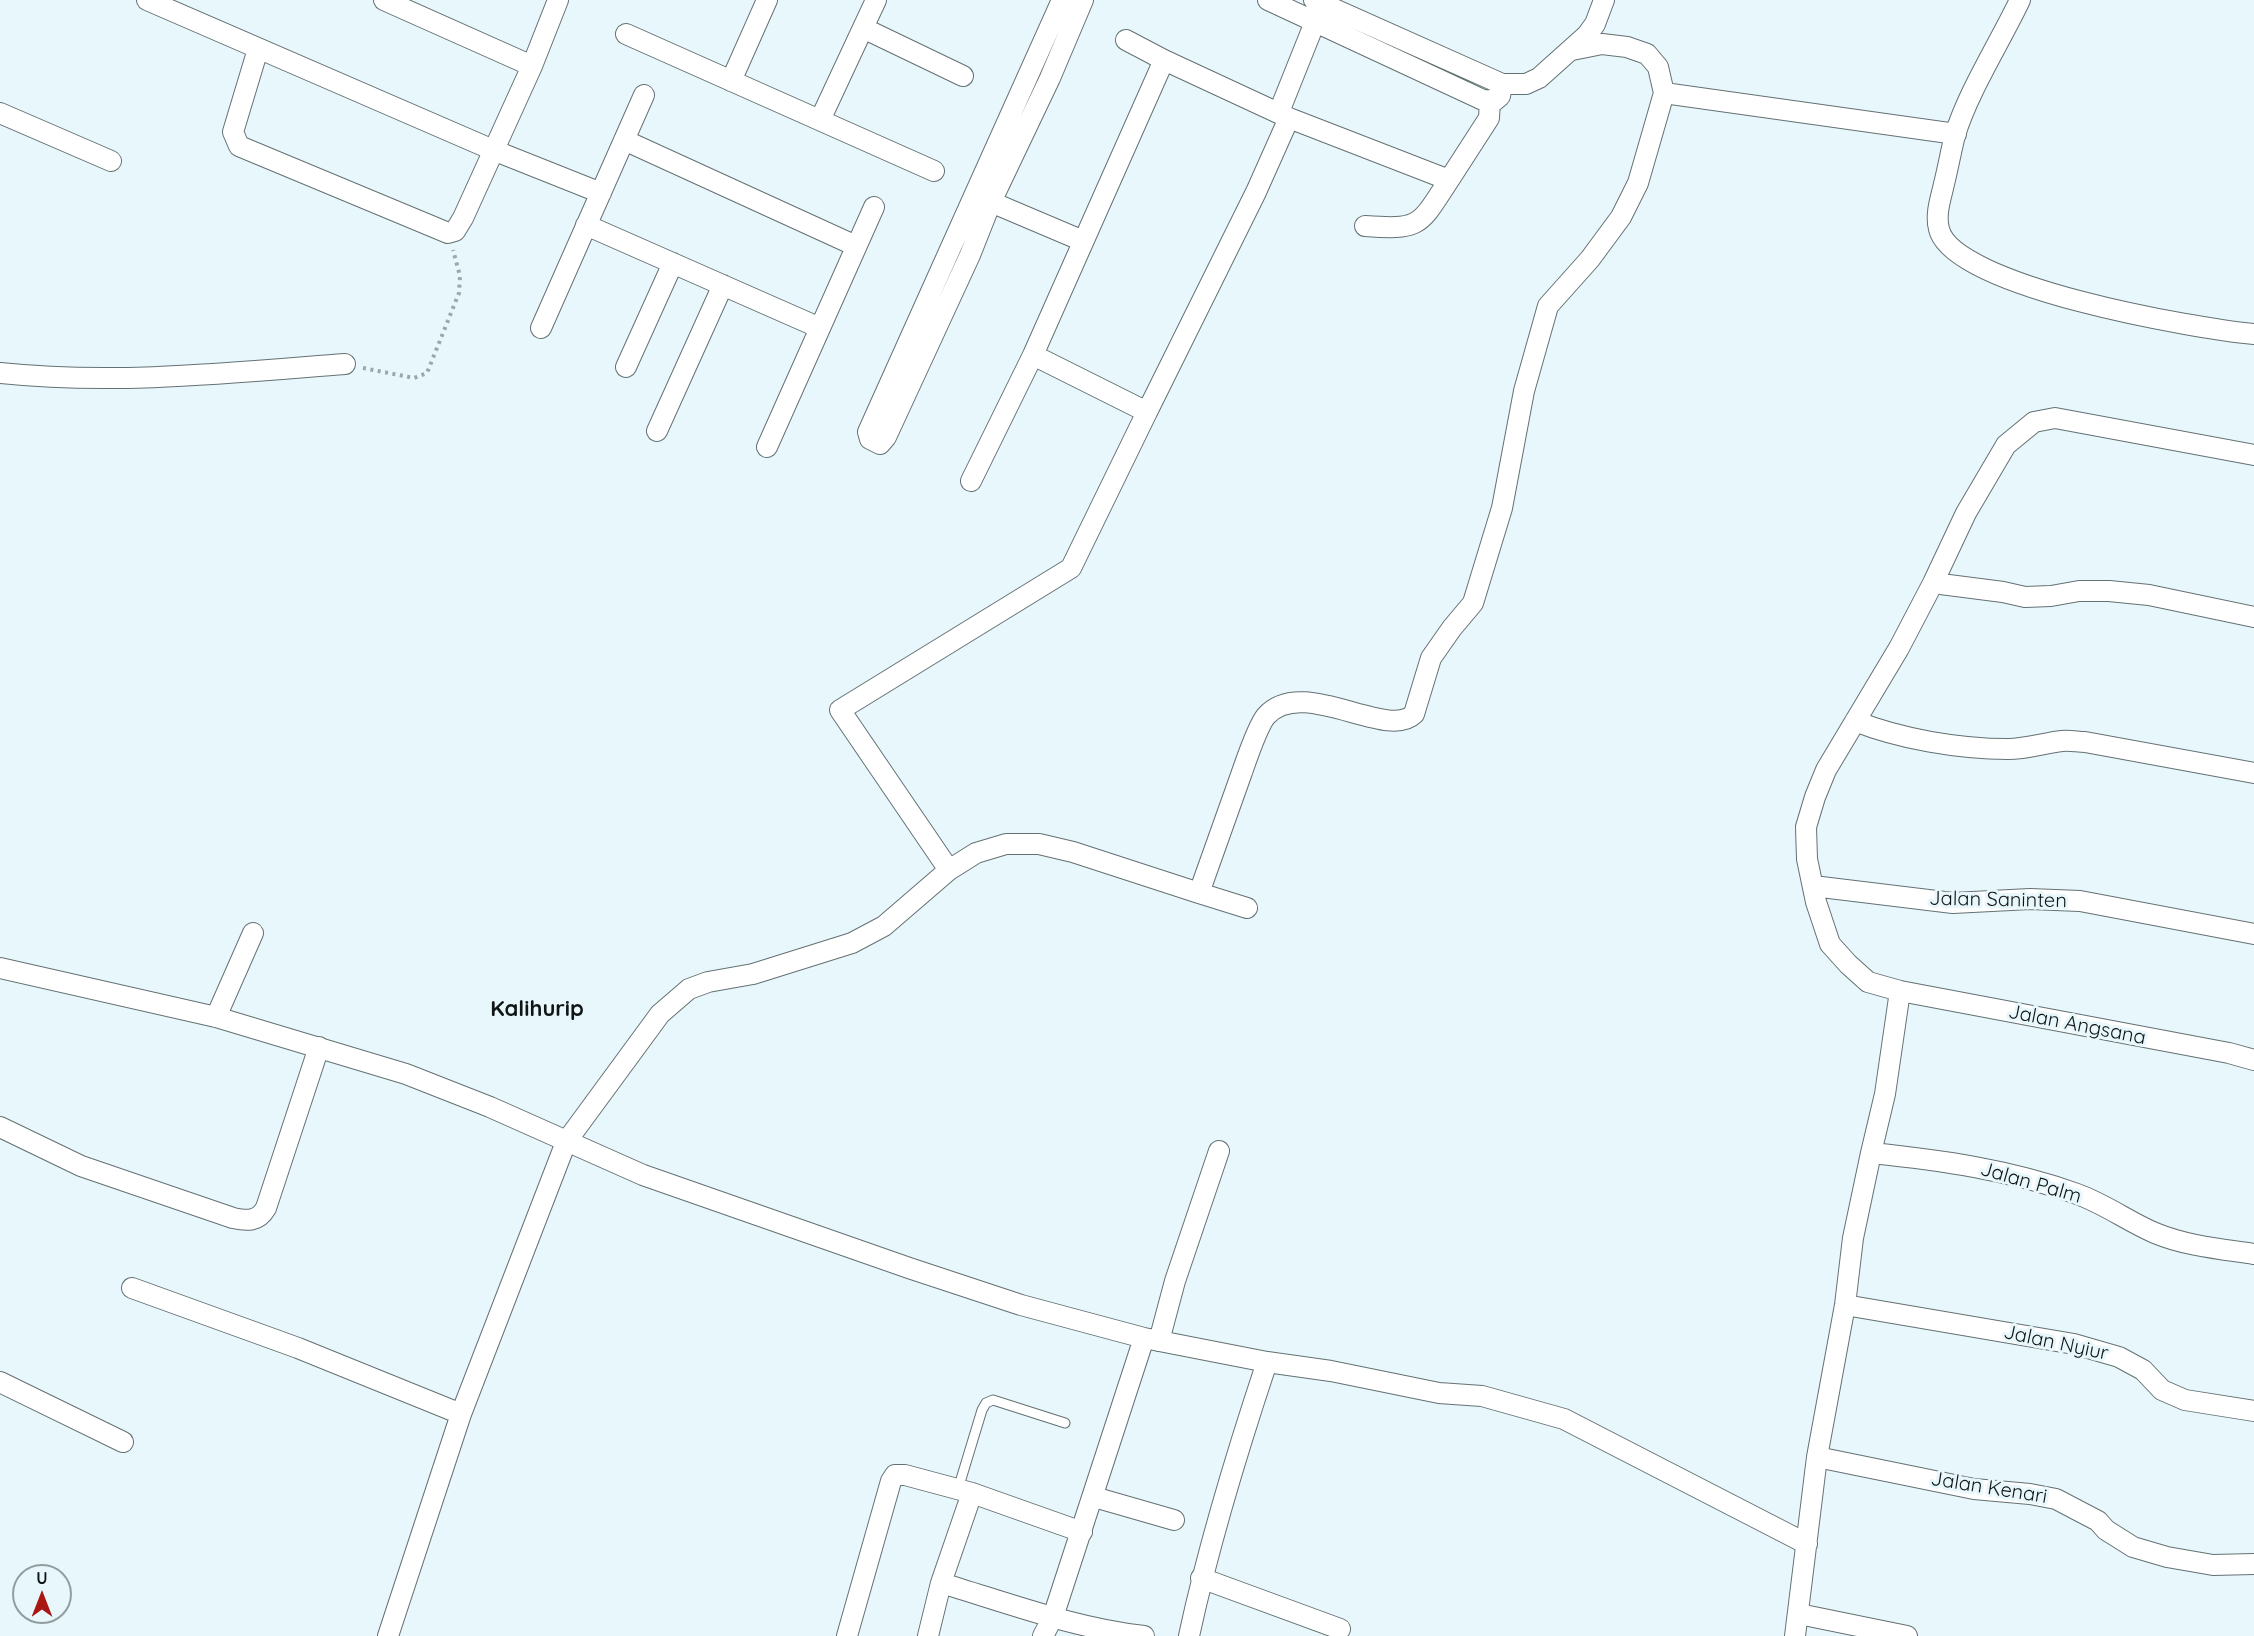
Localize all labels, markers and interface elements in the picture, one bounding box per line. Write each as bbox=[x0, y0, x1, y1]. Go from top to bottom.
street label: Jalan Saninten bbox=[1929, 887, 2067, 913]
district label: Kalihurip bbox=[490, 996, 584, 1022]
street label: Jalan Angsana bbox=[2006, 1000, 2148, 1050]
street label: Jalan Palm bbox=[1978, 1157, 2084, 1209]
street label: Jalan Nyiur bbox=[2001, 1320, 2111, 1366]
street label: Jalan Kenari bbox=[1929, 1467, 2049, 1509]
north arrow bbox=[12, 1564, 72, 1624]
text: U bbox=[36, 1568, 48, 1588]

